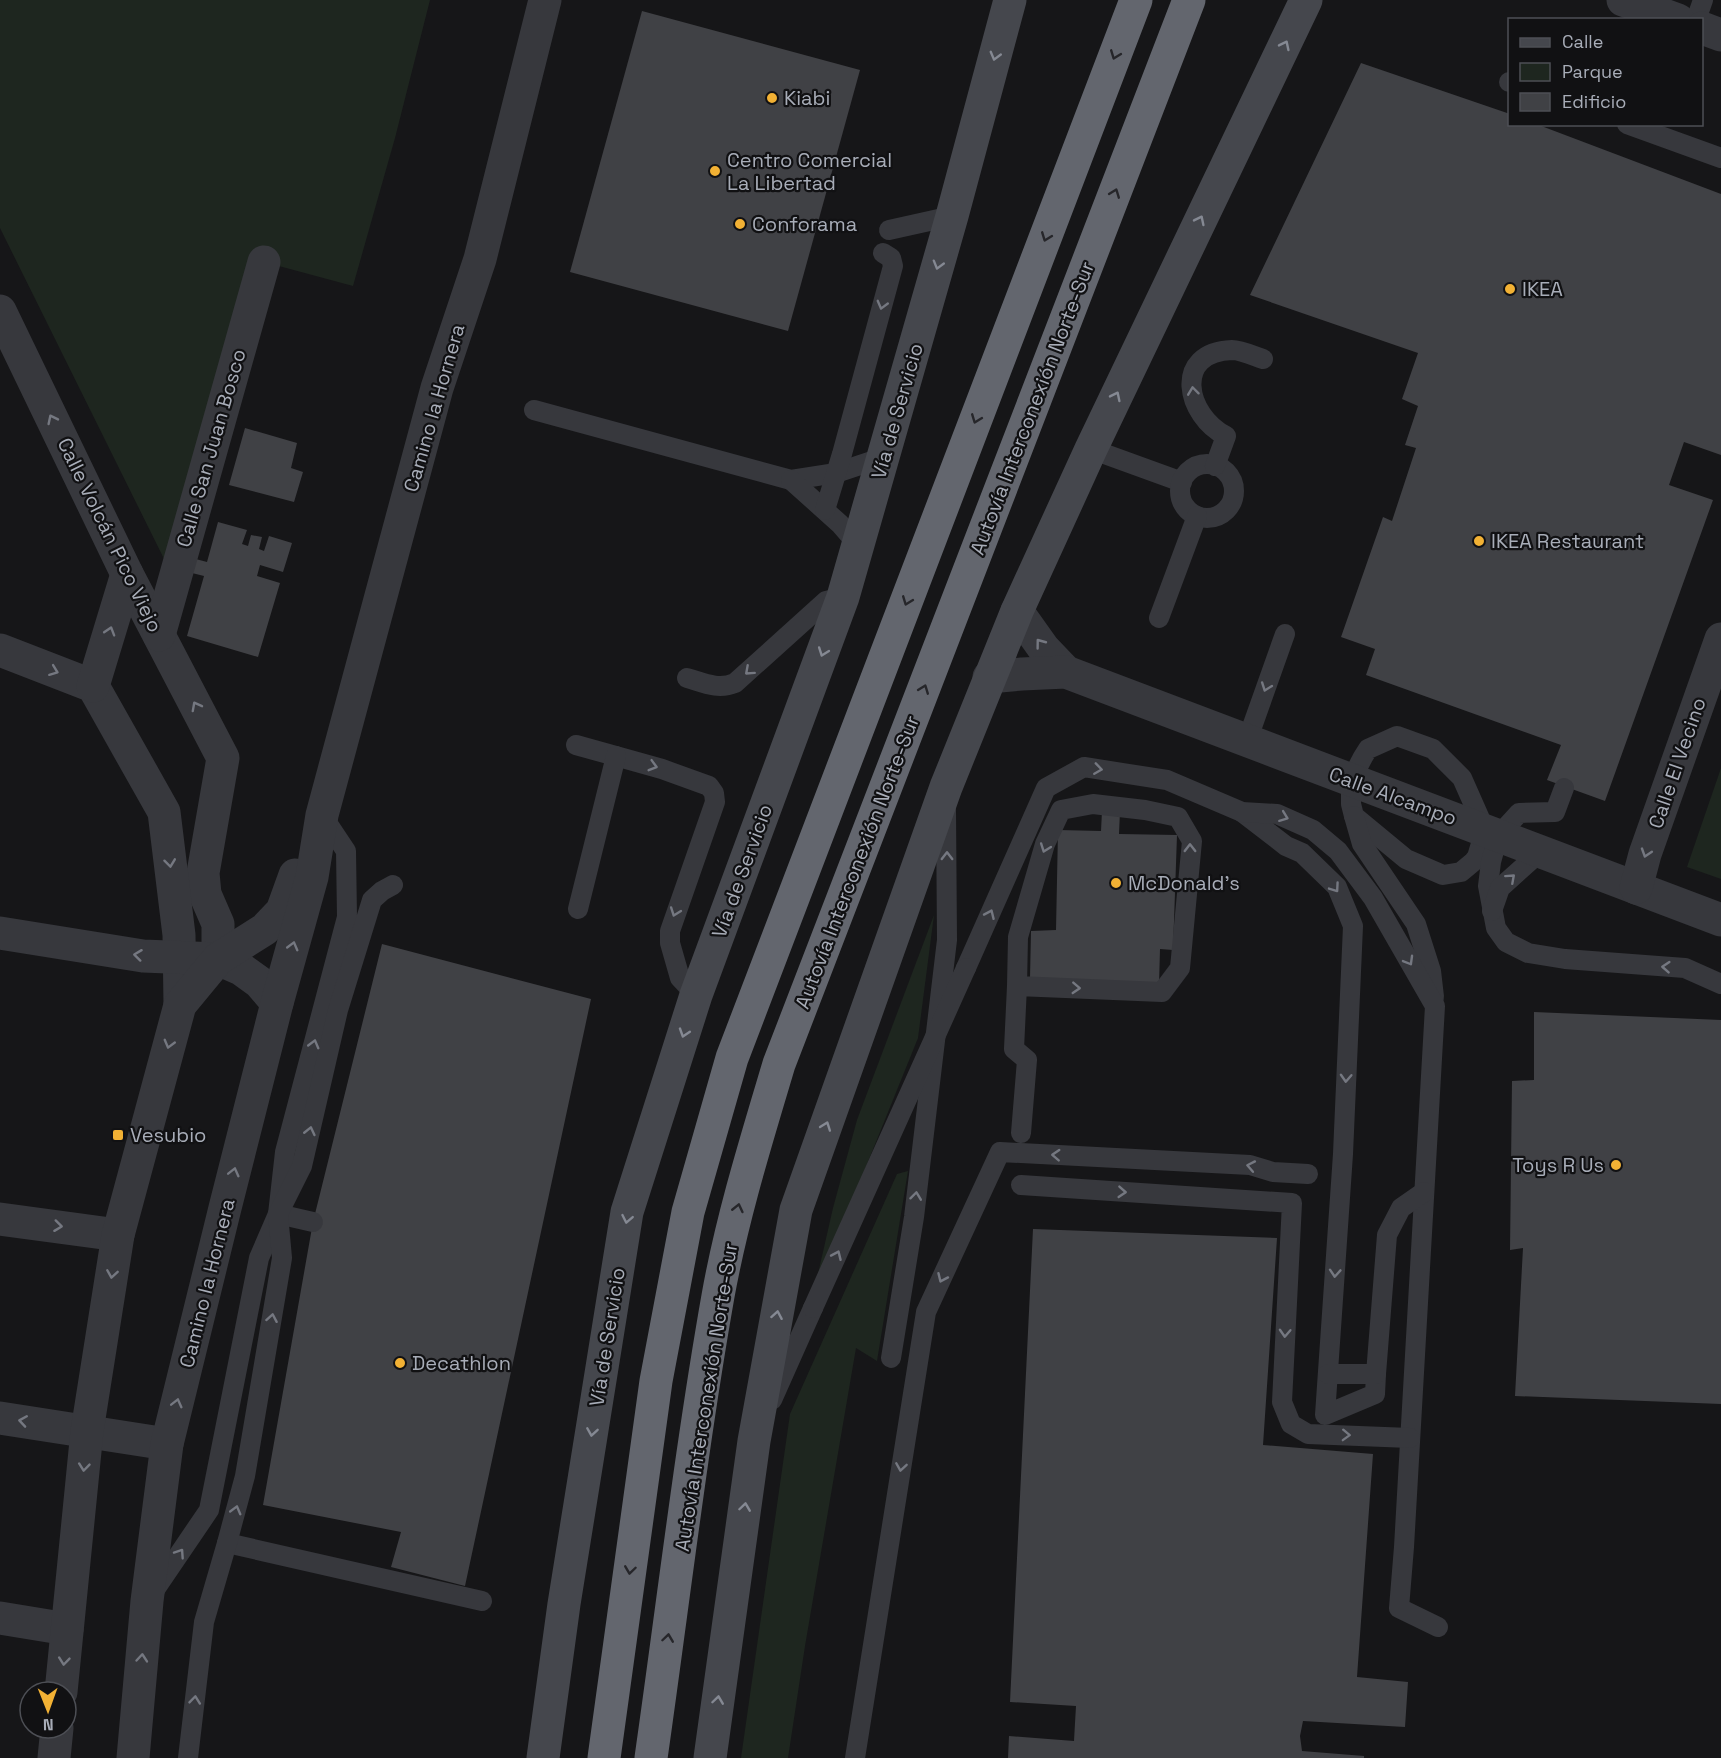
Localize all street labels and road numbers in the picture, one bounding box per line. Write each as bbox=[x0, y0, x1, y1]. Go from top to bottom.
street label: Autovía Interconexión Norte-Sur bbox=[964, 258, 1100, 558]
street label: Camino la Hornera bbox=[398, 321, 470, 495]
street label: Vía de Servicio bbox=[865, 340, 929, 482]
street label: Calle San Juan Bosco bbox=[170, 346, 252, 550]
street label: Calle Volcán Pico Viejo bbox=[52, 434, 168, 636]
street label: Calle El Vecino bbox=[1642, 694, 1712, 832]
street label: Autovía Interconexión Norte-Sur bbox=[789, 712, 925, 1012]
street label: Calle Alcampo bbox=[1325, 761, 1461, 831]
street label: Vía de Servicio bbox=[706, 801, 778, 941]
street label: Camino la Hornera bbox=[173, 1196, 241, 1370]
street label: Autovía Interconexión Norte-Sur bbox=[669, 1241, 743, 1553]
street label: Vía de Servicio bbox=[583, 1266, 631, 1408]

